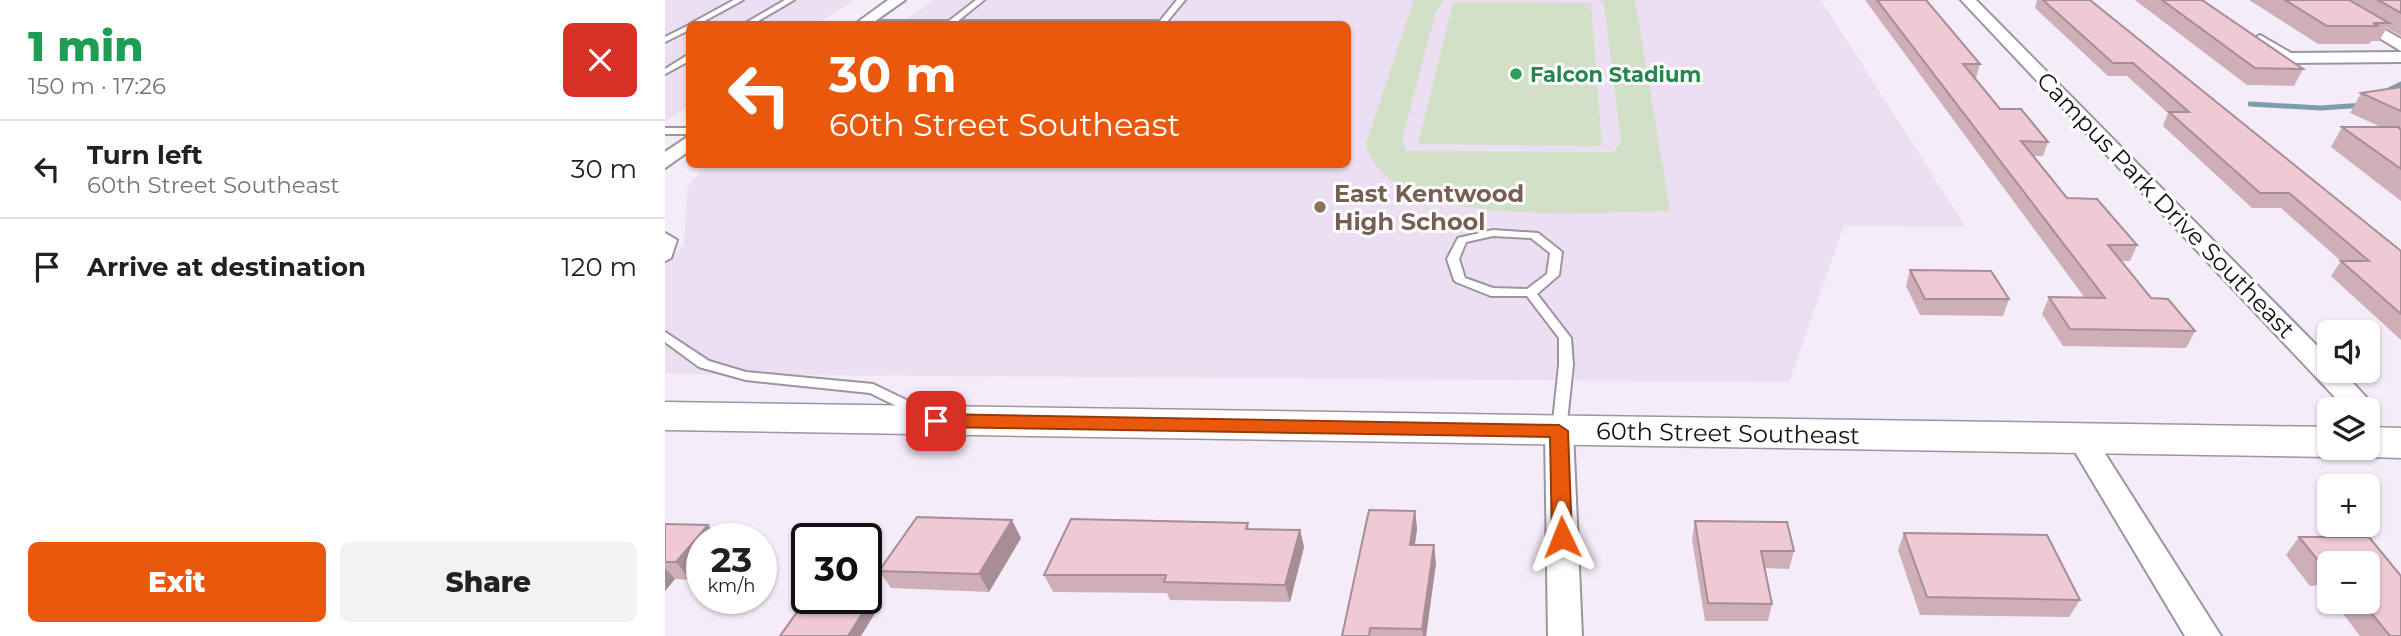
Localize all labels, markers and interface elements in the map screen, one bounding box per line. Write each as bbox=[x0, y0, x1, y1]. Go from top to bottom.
text: 1 min bbox=[28, 20, 144, 72]
button: close bbox=[563, 23, 637, 97]
text: 30 m bbox=[829, 45, 957, 104]
icon: left bbox=[714, 49, 805, 140]
place label: Falcon Stadium bbox=[1530, 62, 1701, 87]
marker: Falcon Stadium bbox=[1508, 66, 1524, 82]
street label: Campus Park Drive Southeast bbox=[2031, 66, 2301, 344]
text: 150 m · 17:26 bbox=[28, 72, 166, 100]
text: 60th Street Southeast bbox=[829, 105, 1180, 144]
text: Turn left bbox=[87, 139, 203, 171]
icon: left bbox=[28, 150, 66, 188]
text: 30 m bbox=[571, 153, 637, 185]
text: 60th Street Southeast bbox=[87, 171, 340, 199]
place label: East Kentwood High School bbox=[1334, 179, 1524, 236]
marker: East Kentwood High School bbox=[1312, 199, 1328, 215]
icon: arrive bbox=[28, 248, 66, 286]
text: Arrive at destination bbox=[87, 251, 366, 283]
text: 120 m bbox=[561, 251, 637, 283]
map controls bbox=[2317, 320, 2380, 614]
button: sound bbox=[2317, 320, 2380, 383]
pin bbox=[906, 391, 966, 451]
button: layers bbox=[2317, 397, 2380, 460]
icon: arrive bbox=[917, 402, 955, 440]
street label: 60th Street Southeast bbox=[1596, 416, 1860, 450]
button: + bbox=[2317, 474, 2380, 537]
position arrow bbox=[1525, 500, 1599, 574]
speed limit sign: 30 bbox=[791, 523, 882, 614]
text: 23 bbox=[711, 538, 752, 581]
button: Exit bbox=[28, 542, 326, 622]
button: Share bbox=[340, 542, 637, 622]
button: − bbox=[2317, 551, 2380, 614]
text: km/h bbox=[707, 575, 756, 597]

